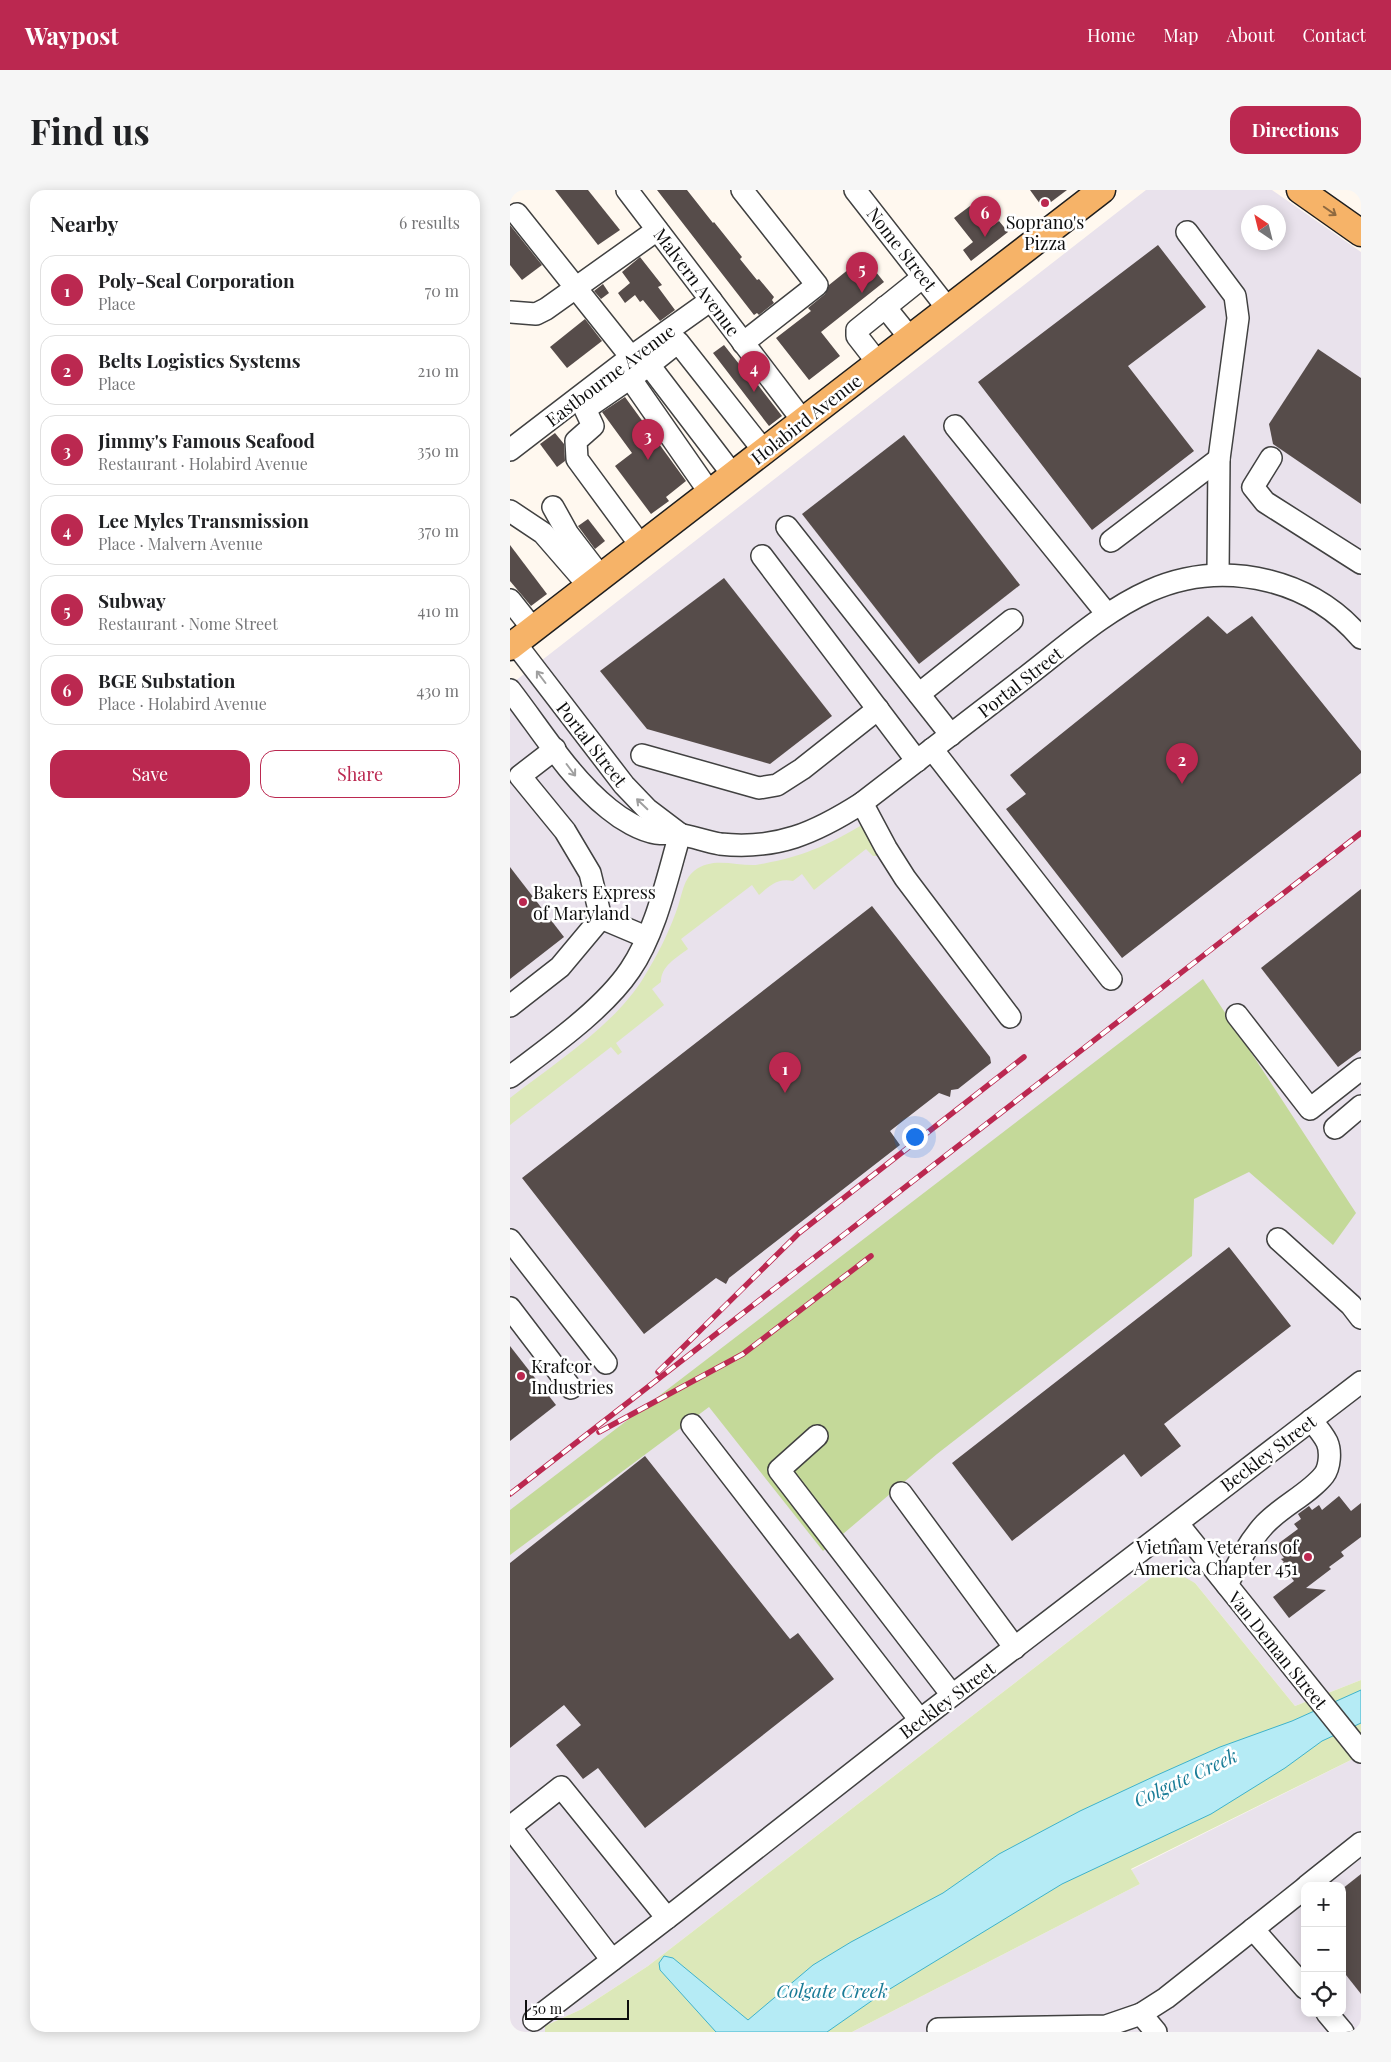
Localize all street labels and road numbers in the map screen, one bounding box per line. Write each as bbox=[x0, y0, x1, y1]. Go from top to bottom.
street label: Nome Street bbox=[862, 202, 943, 296]
street label: Malvern Avenue bbox=[648, 223, 746, 341]
street label: Eastbourne Avenue bbox=[541, 318, 679, 432]
street label: Holabird Avenue bbox=[746, 368, 866, 470]
street label: Portal Street bbox=[973, 641, 1068, 723]
street label: Portal Street bbox=[551, 697, 633, 792]
street label: Beckley Street bbox=[1215, 1409, 1321, 1497]
street label: Van Deman Street bbox=[1222, 1585, 1333, 1714]
street label: Beckley Street bbox=[894, 1656, 1000, 1744]

